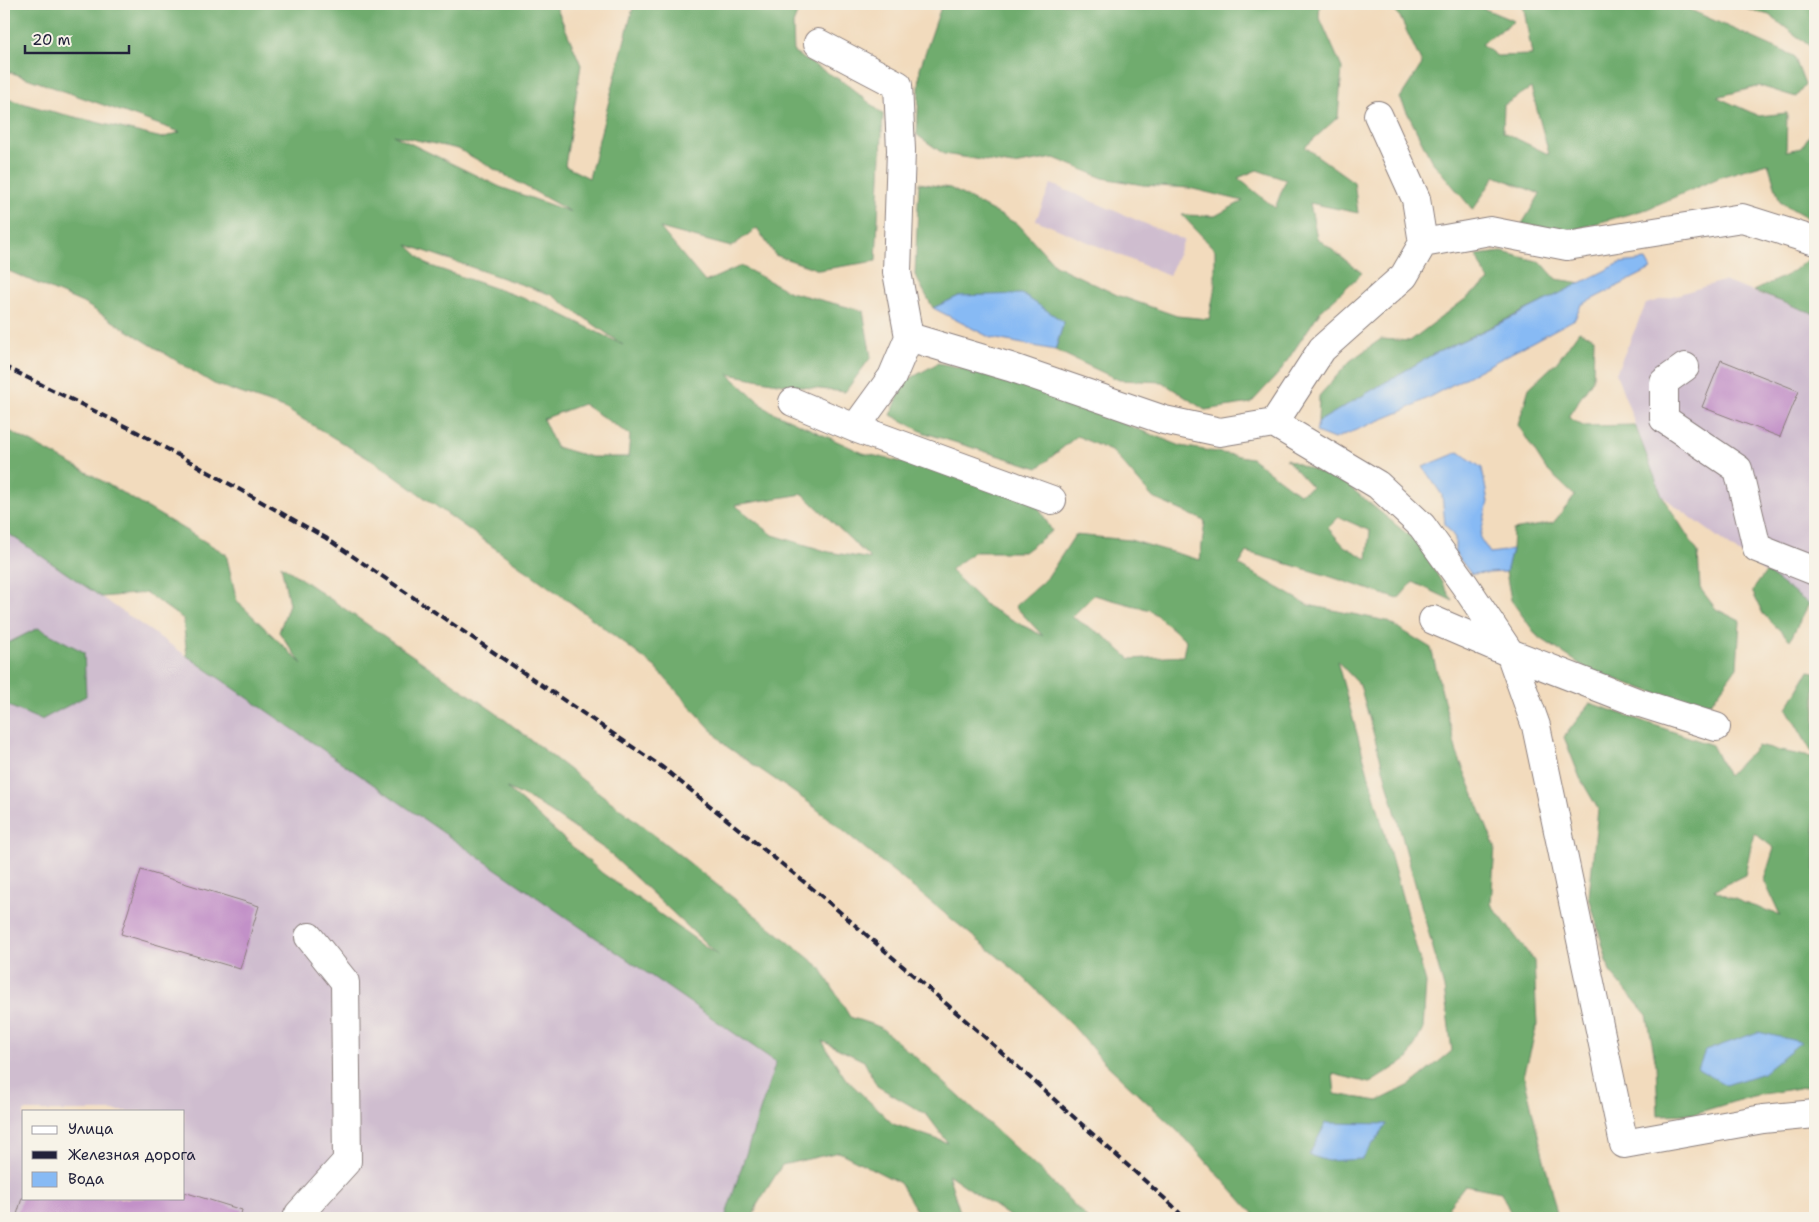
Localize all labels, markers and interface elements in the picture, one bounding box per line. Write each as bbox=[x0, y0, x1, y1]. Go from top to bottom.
scale bar bbox=[25, 22, 129, 54]
text: 20 m bbox=[32, 30, 71, 50]
legend bbox=[22, 1110, 185, 1200]
text: Улица bbox=[68, 1119, 114, 1139]
text: Железная дорога bbox=[68, 1145, 196, 1165]
text: Вода bbox=[68, 1169, 105, 1189]

